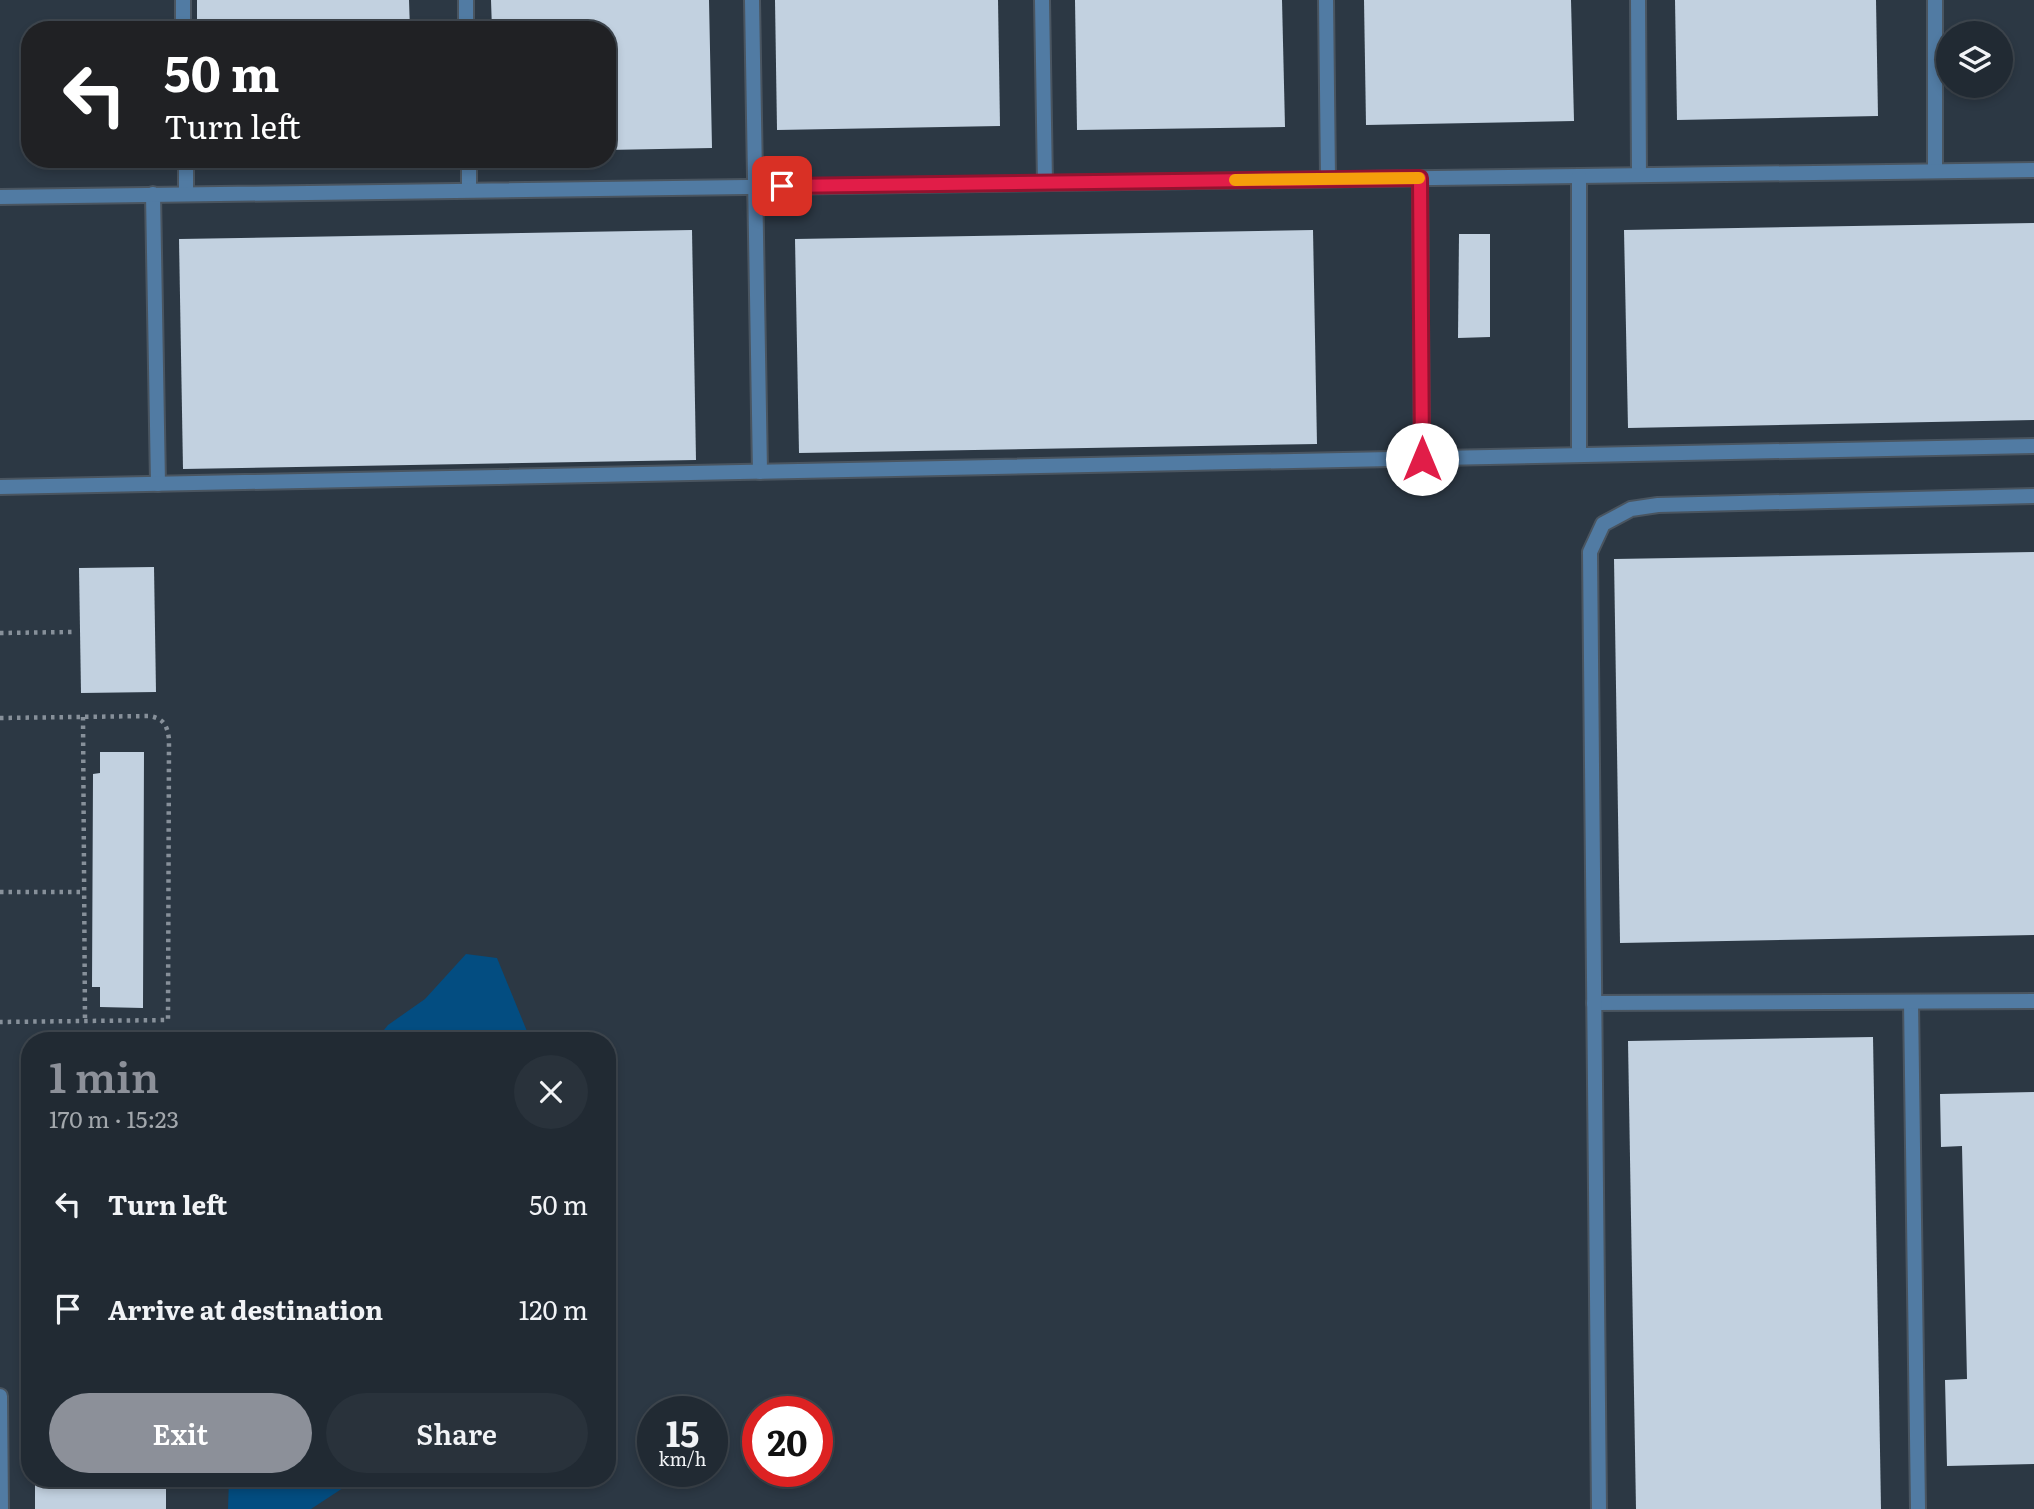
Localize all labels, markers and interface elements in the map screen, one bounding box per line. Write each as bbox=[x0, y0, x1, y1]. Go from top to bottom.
map controls bbox=[1936, 21, 2013, 98]
button: layers bbox=[1936, 21, 2013, 98]
text: 50 m bbox=[164, 34, 280, 107]
icon: left bbox=[49, 49, 140, 140]
text: Turn left bbox=[164, 101, 301, 149]
pin bbox=[752, 156, 812, 216]
icon: arrive bbox=[763, 167, 801, 205]
position arrow bbox=[1385, 422, 1459, 496]
text: 1 min bbox=[49, 1044, 159, 1106]
button: close bbox=[514, 1055, 588, 1129]
text: 170 m · 15:23 bbox=[49, 1101, 179, 1135]
text: Turn left bbox=[108, 1184, 227, 1223]
text: 50 m bbox=[529, 1184, 588, 1223]
icon: left bbox=[49, 1185, 87, 1223]
text: Arrive at destination bbox=[108, 1289, 383, 1328]
text: 120 m bbox=[519, 1289, 588, 1328]
icon: arrive bbox=[49, 1290, 87, 1328]
button: Exit bbox=[49, 1393, 312, 1473]
button: Share bbox=[326, 1393, 588, 1473]
speed limit sign: 20 bbox=[742, 1396, 833, 1487]
text: 15 bbox=[666, 1406, 699, 1458]
text: km/h bbox=[659, 1445, 706, 1472]

